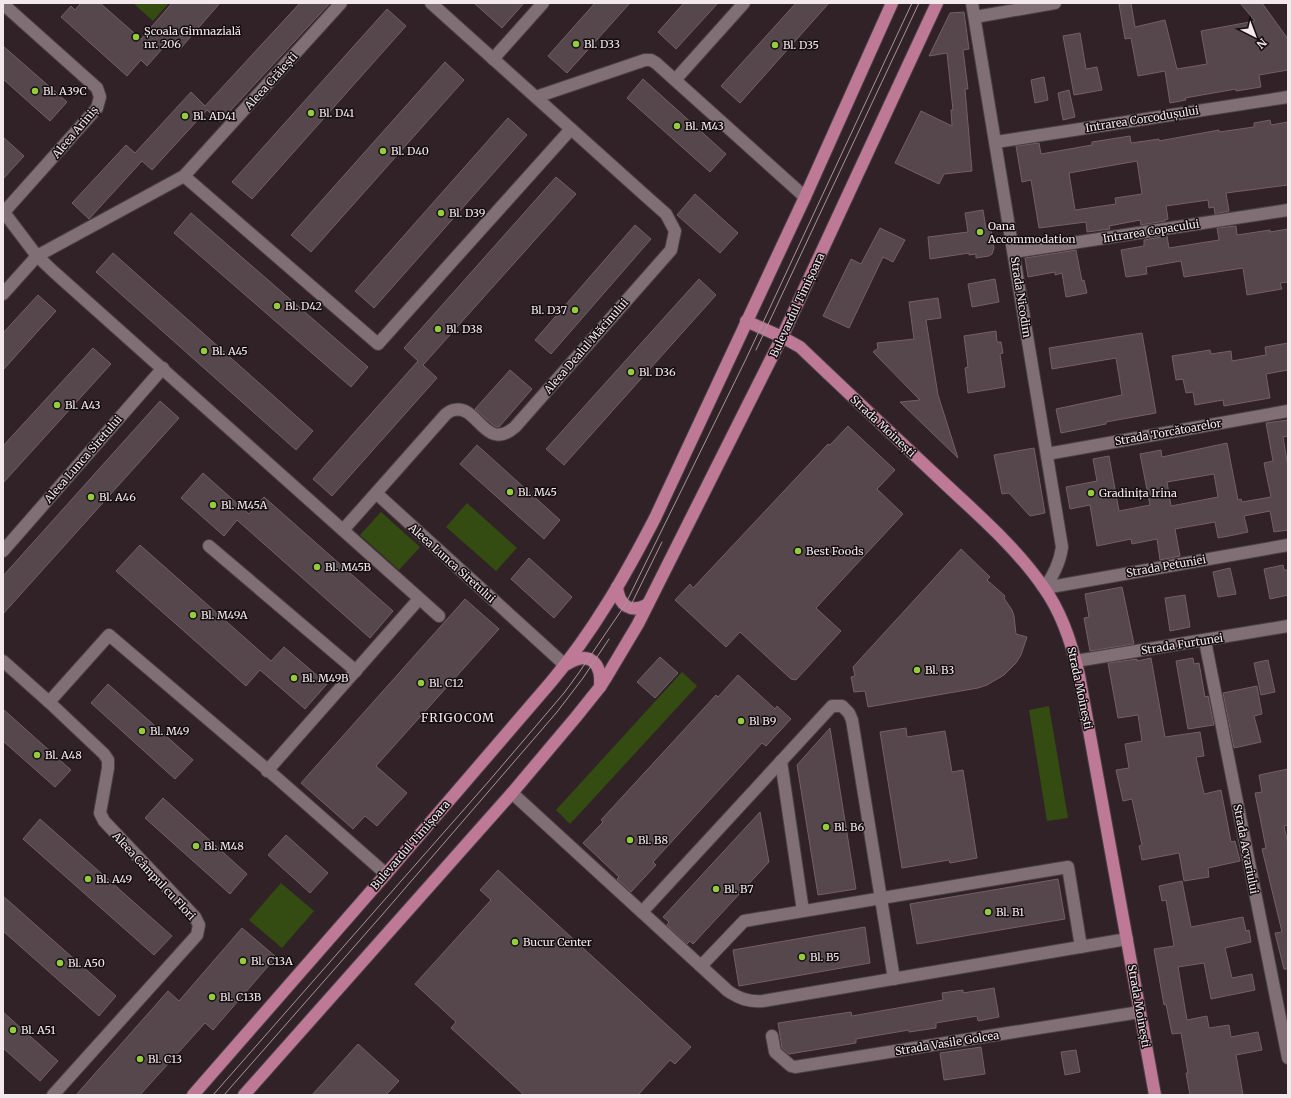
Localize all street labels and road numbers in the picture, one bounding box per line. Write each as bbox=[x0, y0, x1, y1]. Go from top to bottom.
street label: Aleea Crăiești bbox=[241, 49, 301, 113]
street label: Aleea Ariniș bbox=[48, 103, 101, 162]
street label: Intrarea Corcodușului bbox=[1084, 103, 1200, 135]
street label: Intrarea Copacului bbox=[1102, 216, 1201, 246]
street label: Bulevardul Timișoara bbox=[767, 250, 827, 360]
street label: Strada Nicodim bbox=[1008, 255, 1034, 339]
street label: Aleea Dealul Măcinului bbox=[540, 295, 631, 397]
street label: Strada Moinești bbox=[848, 392, 919, 460]
street label: Aleea Lunca Siretului bbox=[40, 412, 125, 506]
street label: Strada Torcătoarelor bbox=[1114, 416, 1222, 448]
street label: Aleea Lunca Siretului bbox=[405, 520, 498, 606]
street label: Strada Petuniei bbox=[1125, 552, 1207, 580]
street label: Strada Furtunei bbox=[1140, 631, 1224, 657]
street label: Strada Moinești bbox=[1064, 645, 1096, 731]
street label: Bulevardul Timișoara bbox=[367, 797, 453, 893]
street label: Strada Acvariului bbox=[1230, 803, 1262, 896]
street label: Aleea Câmpul cu Flori bbox=[109, 828, 199, 923]
street label: Strada Moinești bbox=[1125, 963, 1153, 1049]
street label: Strada Vasile Golcea bbox=[894, 1028, 1000, 1058]

